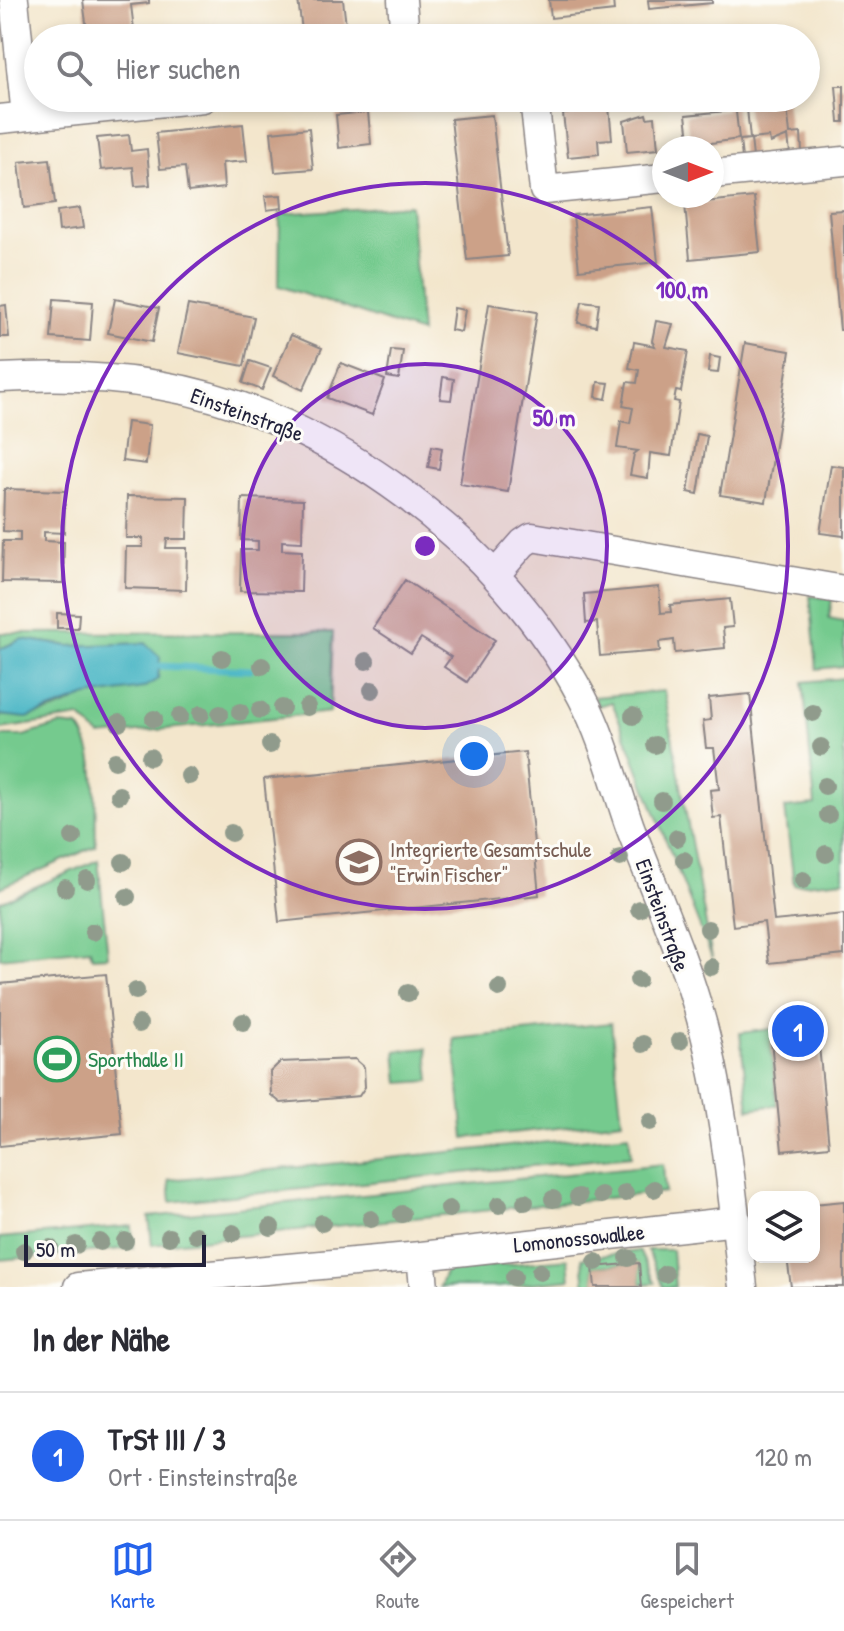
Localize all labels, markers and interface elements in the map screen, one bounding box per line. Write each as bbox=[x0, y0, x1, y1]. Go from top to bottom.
search box bbox=[24, 24, 820, 112]
icon: search bbox=[52, 46, 96, 90]
text: Hier suchen bbox=[116, 48, 240, 88]
north arrow bbox=[652, 136, 724, 208]
text: 100 m bbox=[656, 273, 708, 305]
street label: Einsteinstraße bbox=[187, 380, 308, 448]
text: 50 m bbox=[533, 401, 575, 433]
centre of rings bbox=[411, 532, 439, 560]
your location bbox=[454, 736, 494, 776]
place label: Integrierte Gesamtschule "Erwin Fischer" bbox=[390, 834, 592, 889]
school or university icon: Integrierte Gesamtschule "Erwin Fischer" bbox=[335, 838, 383, 886]
street label: Einsteinstraße bbox=[629, 855, 697, 976]
pin: 1 bbox=[772, 1001, 824, 1061]
sports icon: Sporthalle II bbox=[33, 1035, 81, 1083]
place label: Sporthalle II bbox=[88, 1044, 184, 1074]
map controls bbox=[748, 1191, 820, 1263]
button: layers bbox=[748, 1191, 820, 1263]
street label: Lomonossowallee bbox=[512, 1216, 646, 1260]
scale bar bbox=[24, 1231, 206, 1267]
text: 50 m bbox=[36, 1234, 75, 1264]
text: In der Nähe bbox=[32, 1316, 170, 1362]
text: TrSt III / 3 bbox=[108, 1419, 226, 1459]
text: 1 bbox=[53, 1439, 63, 1474]
text: 120 m bbox=[755, 1439, 812, 1474]
text: Ort · Einsteinstraße bbox=[108, 1459, 298, 1494]
tab: Karte bbox=[110, 1537, 155, 1615]
tab: Route bbox=[376, 1537, 420, 1615]
tab: Gespeichert bbox=[640, 1537, 734, 1615]

